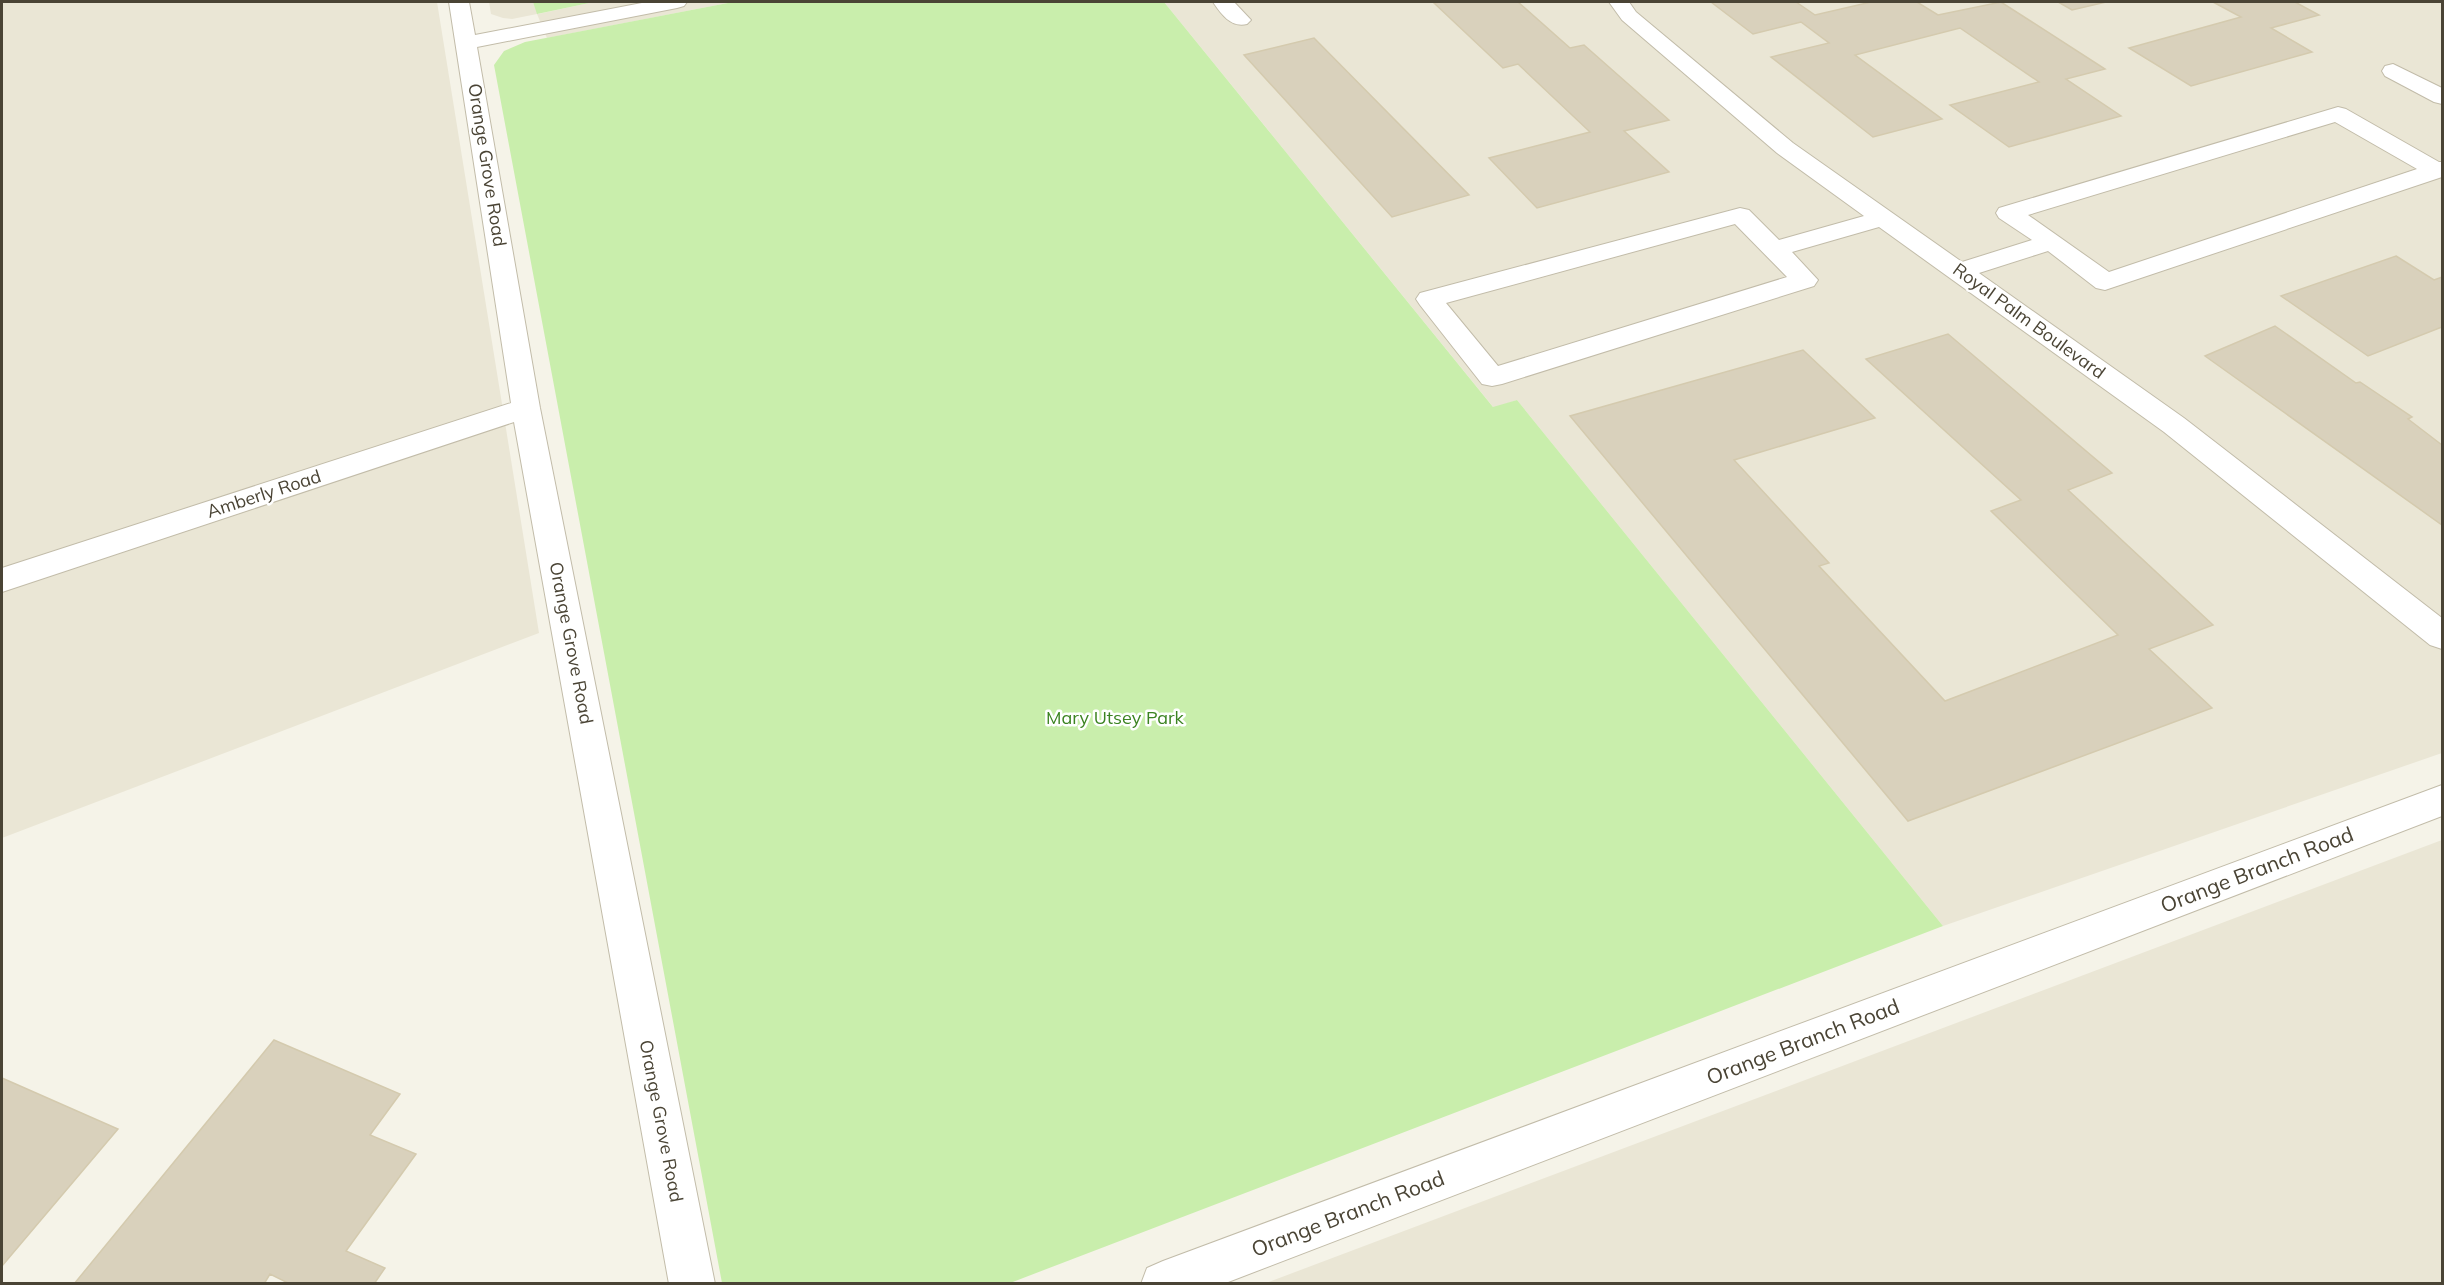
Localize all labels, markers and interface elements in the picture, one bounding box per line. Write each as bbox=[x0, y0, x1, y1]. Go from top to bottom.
street label: Orange Grove Road bbox=[463, 82, 512, 248]
street label: Royal Palm Boulevard bbox=[1949, 258, 2110, 384]
street label: Amberly Road bbox=[204, 464, 324, 523]
street label: Orange Grove Road bbox=[544, 560, 599, 726]
park label: Mary Utsey Park bbox=[1046, 706, 1185, 729]
street label: Orange Branch Road bbox=[2156, 820, 2357, 918]
street label: Orange Branch Road bbox=[1702, 992, 1903, 1090]
street label: Orange Grove Road bbox=[634, 1038, 689, 1204]
street label: Orange Branch Road bbox=[1247, 1164, 1448, 1262]

